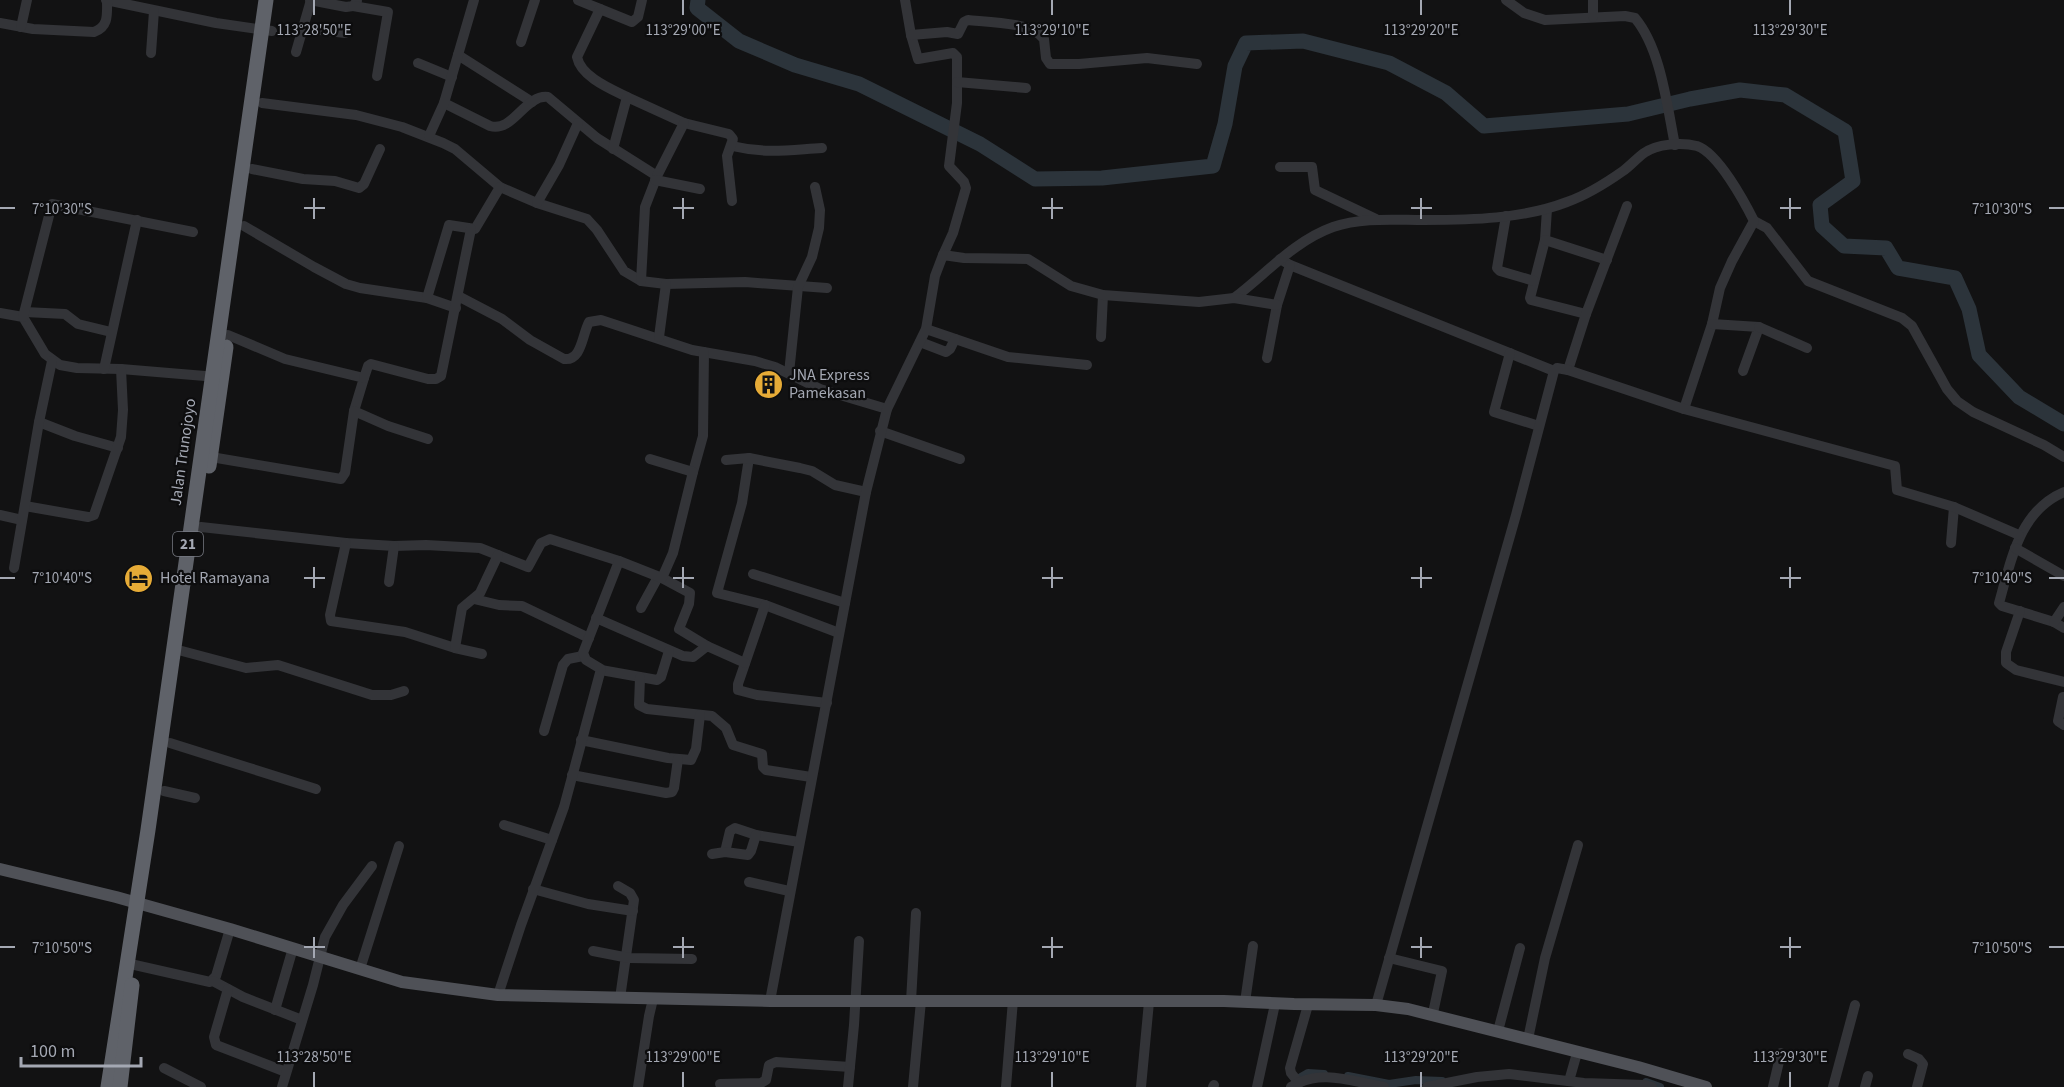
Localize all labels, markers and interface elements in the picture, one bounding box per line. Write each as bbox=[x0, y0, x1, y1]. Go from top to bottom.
text: 113°28'50"E bbox=[276, 20, 352, 41]
text: 113°29'00"E bbox=[645, 20, 721, 41]
text: 113°29'10"E bbox=[1014, 20, 1090, 41]
text: 113°29'20"E bbox=[1383, 20, 1459, 41]
text: 113°29'30"E bbox=[1752, 20, 1828, 41]
text: 7°10'30"S bbox=[32, 199, 92, 220]
text: 7°10'30"S bbox=[1972, 199, 2032, 220]
place label: JNA Express Pamekasan bbox=[789, 364, 870, 404]
building icon: JNA Express Pamekasan bbox=[752, 368, 784, 400]
street label: Jalan Trunojoyo bbox=[165, 397, 201, 507]
road number: 21 bbox=[173, 532, 203, 556]
hotel icon: Hotel Ramayana bbox=[123, 562, 155, 594]
place label: Hotel Ramayana bbox=[160, 567, 270, 589]
text: 7°10'40"S bbox=[32, 568, 92, 589]
text: 7°10'40"S bbox=[1972, 568, 2032, 589]
text: 7°10'50"S bbox=[32, 938, 92, 959]
text: 7°10'50"S bbox=[1972, 938, 2032, 959]
scale bar bbox=[21, 1030, 141, 1068]
text: 100 m bbox=[30, 1039, 75, 1064]
text: 113°28'50"E bbox=[276, 1047, 352, 1068]
text: 113°29'00"E bbox=[645, 1047, 721, 1068]
text: 113°29'10"E bbox=[1014, 1047, 1090, 1068]
text: 113°29'20"E bbox=[1383, 1047, 1459, 1068]
text: 113°29'30"E bbox=[1752, 1047, 1828, 1068]

